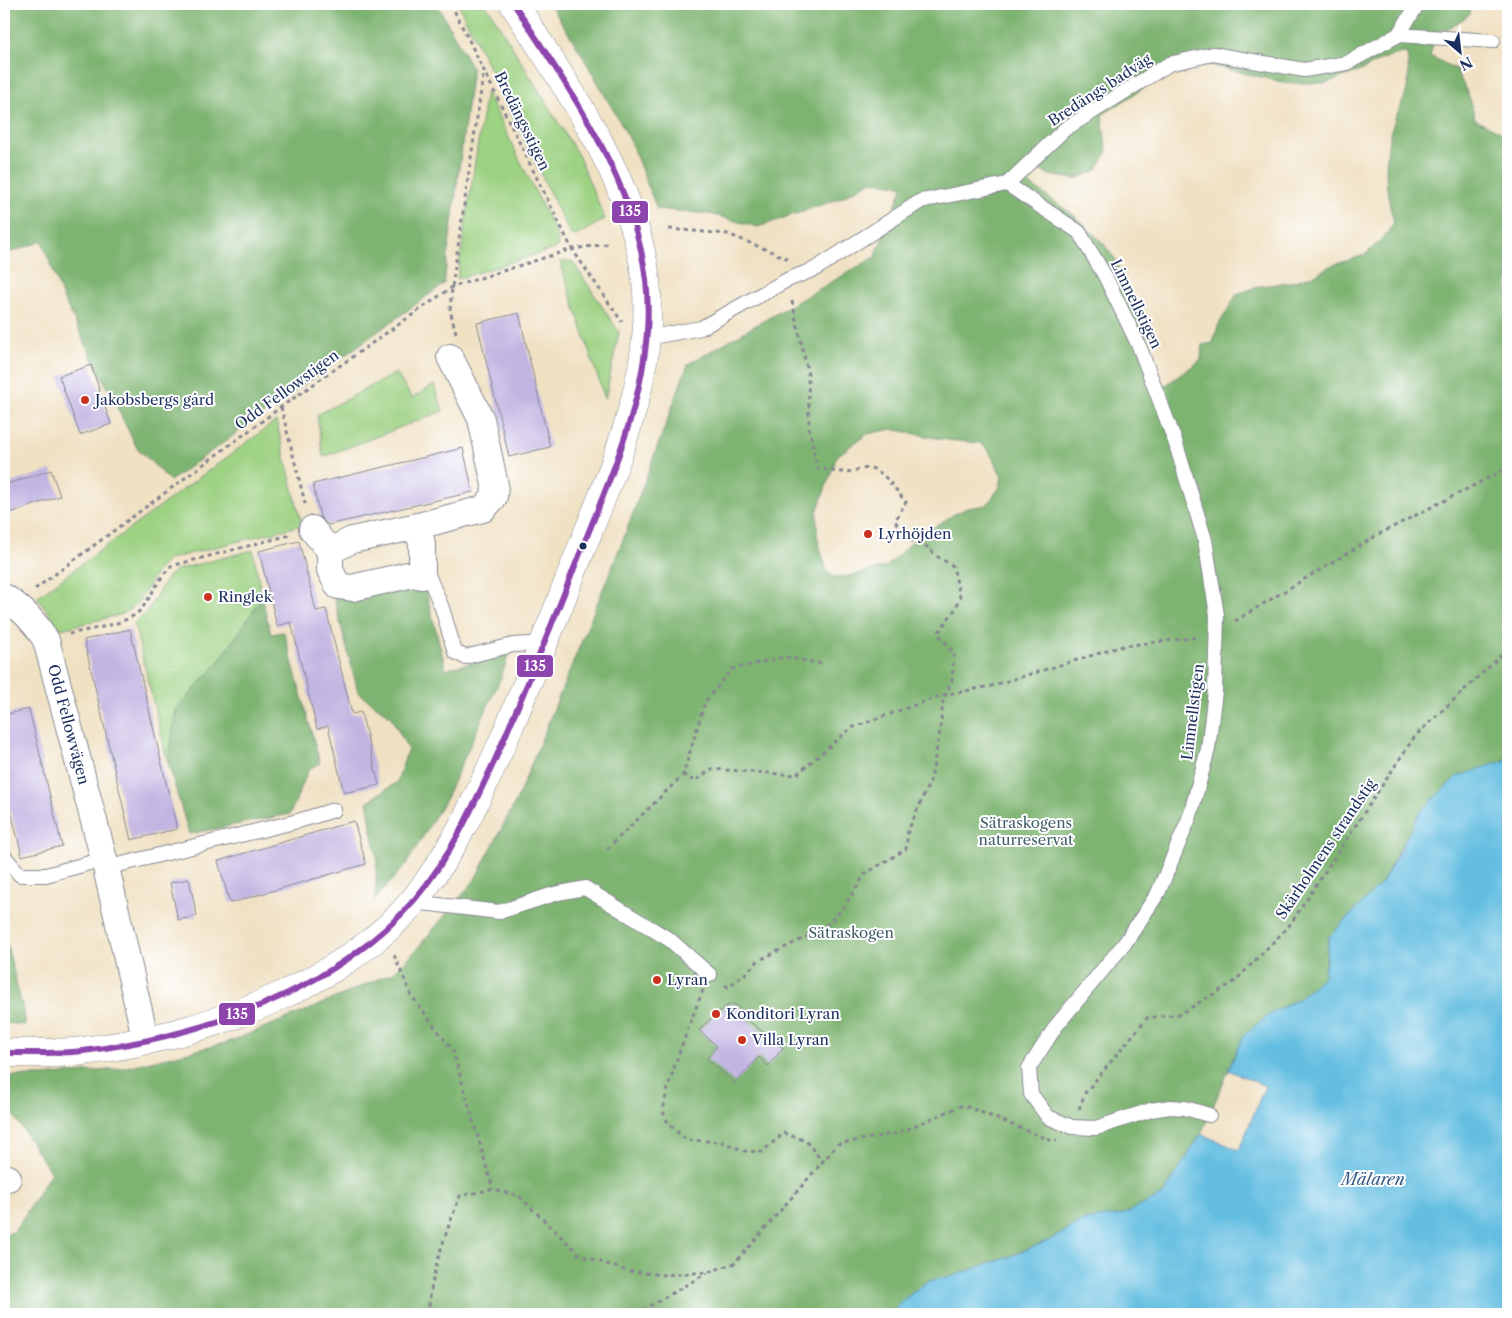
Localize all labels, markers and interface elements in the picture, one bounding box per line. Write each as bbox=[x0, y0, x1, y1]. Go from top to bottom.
north arrow bbox=[1434, 28, 1484, 78]
street label: Bredängs badväg bbox=[1045, 49, 1155, 130]
text: N bbox=[1457, 53, 1476, 74]
street label: Bredängsstigen bbox=[490, 68, 555, 174]
line badge: 135 bbox=[611, 200, 649, 224]
text: 135 bbox=[619, 202, 641, 220]
street label: Limnellstigen bbox=[1107, 256, 1167, 352]
street label: Odd Fellowstigen bbox=[231, 345, 343, 434]
place label: Jakobsbergs gård bbox=[93, 390, 214, 409]
marker: Jakobsbergs gård bbox=[79, 394, 91, 406]
place label: Lyrhöjden bbox=[878, 524, 952, 543]
marker: Lyrhöjden bbox=[862, 528, 874, 540]
unlabelled marker bbox=[578, 541, 588, 551]
place label: Ringlek bbox=[218, 587, 274, 606]
marker: Ringlek bbox=[202, 591, 214, 603]
line badge: 135 bbox=[516, 654, 554, 678]
text: 135 bbox=[524, 657, 546, 675]
street label: Odd Fellowvägen bbox=[44, 662, 94, 787]
street label: Limnellstigen bbox=[1177, 662, 1208, 761]
street label: Skärholmens strandstig bbox=[1271, 775, 1380, 923]
park label: Sätraskogens naturreservat bbox=[979, 813, 1074, 849]
park label: Sätraskogen bbox=[808, 923, 894, 942]
place label: Lyran bbox=[667, 970, 709, 989]
marker: Lyran bbox=[651, 974, 663, 986]
line badge: 135 bbox=[218, 1002, 256, 1026]
place label: Konditori Lyran bbox=[726, 1004, 840, 1023]
text: 135 bbox=[226, 1005, 248, 1023]
marker: Konditori Lyran bbox=[710, 1008, 722, 1020]
place label: Villa Lyran bbox=[751, 1030, 830, 1049]
marker: Villa Lyran bbox=[736, 1034, 748, 1046]
water label: Mälaren bbox=[1339, 1169, 1405, 1189]

